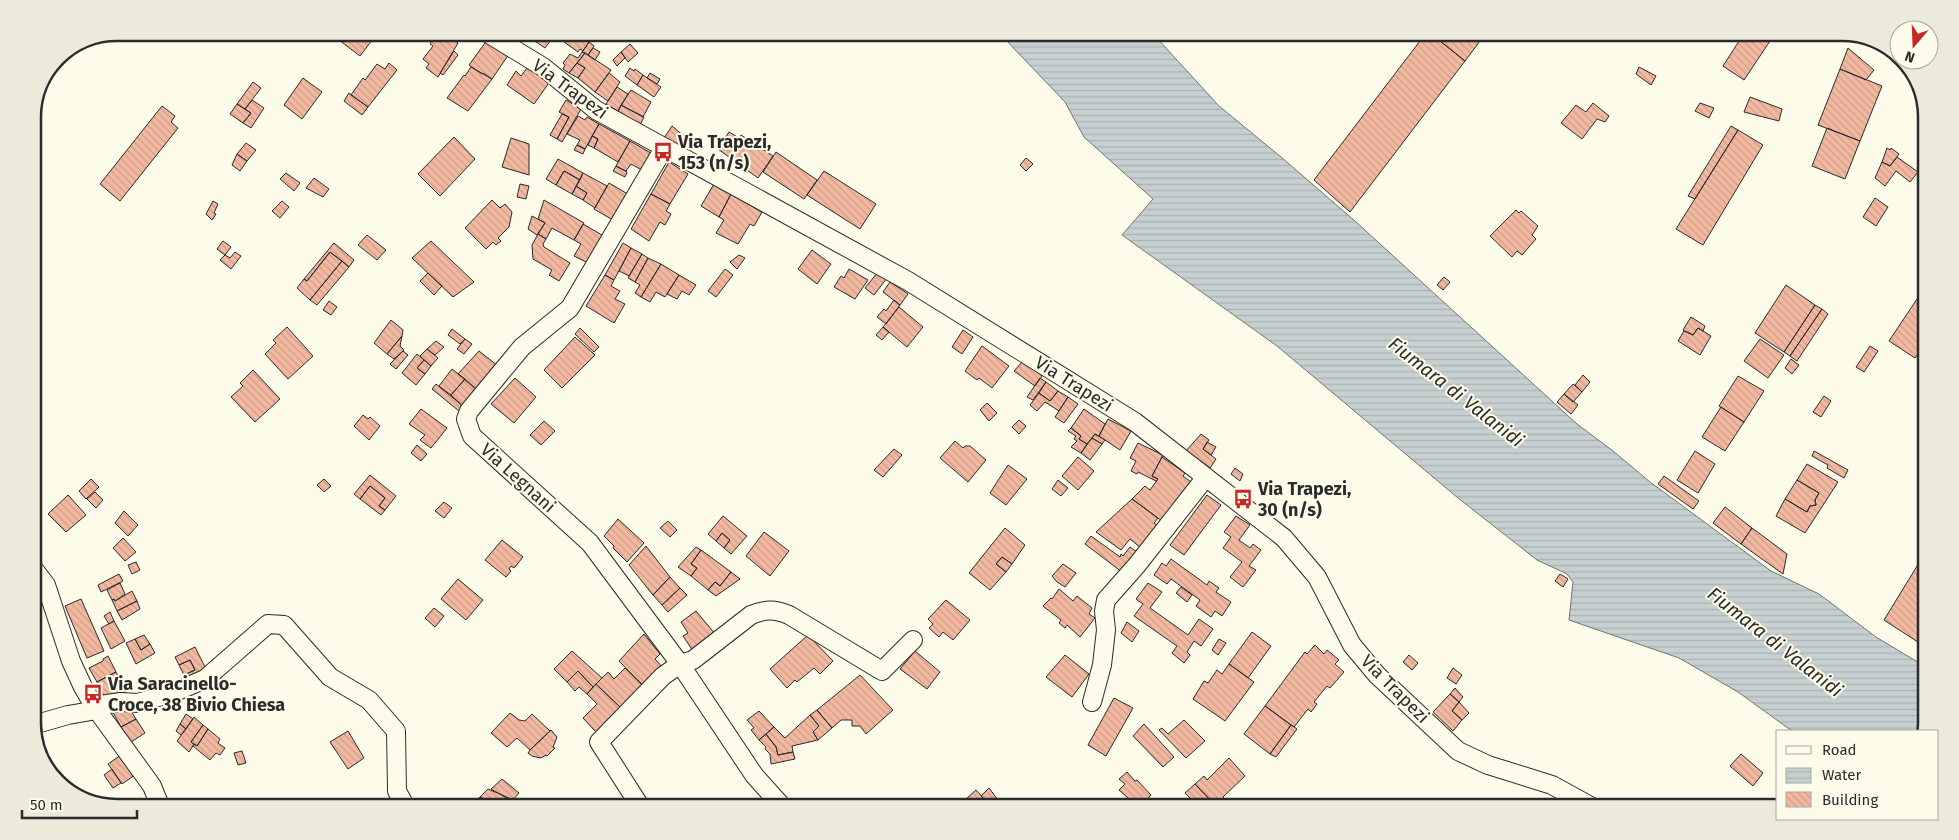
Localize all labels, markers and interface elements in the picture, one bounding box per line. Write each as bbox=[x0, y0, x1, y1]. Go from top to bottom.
north arrow bbox=[1889, 20, 1939, 70]
text: N bbox=[1903, 47, 1917, 66]
street label: Via Trapezi bbox=[528, 54, 612, 124]
place label: Via Trapezi, 153 (n/s) bbox=[677, 131, 771, 174]
bus stop icon: Via Trapezi, 153 (n/s) bbox=[652, 141, 674, 163]
water label: Fiumara di Valanidi bbox=[1384, 332, 1529, 452]
street label: Via Trapezi bbox=[1031, 351, 1117, 417]
street label: Via Legnani bbox=[476, 439, 560, 517]
place label: Via Trapezi, 30 (n/s) bbox=[1257, 478, 1351, 521]
bus stop icon: Via Trapezi, 30 (n/s) bbox=[1232, 488, 1254, 510]
water label: Fiumara di Valanidi bbox=[1703, 582, 1848, 702]
street label: Via Trapezi bbox=[1356, 650, 1434, 728]
place label: Via Saracinello- Croce, 38 Bivio Chiesa bbox=[107, 673, 285, 716]
bus stop icon: Via Saracinello- Croce, 38 Bivio Chiesa bbox=[82, 683, 104, 705]
legend bbox=[1776, 730, 1939, 820]
text: Road bbox=[1822, 741, 1857, 759]
text: Water bbox=[1822, 766, 1861, 784]
scale bar bbox=[22, 788, 138, 820]
text: Building bbox=[1822, 791, 1878, 809]
text: 50 m bbox=[30, 796, 63, 814]

